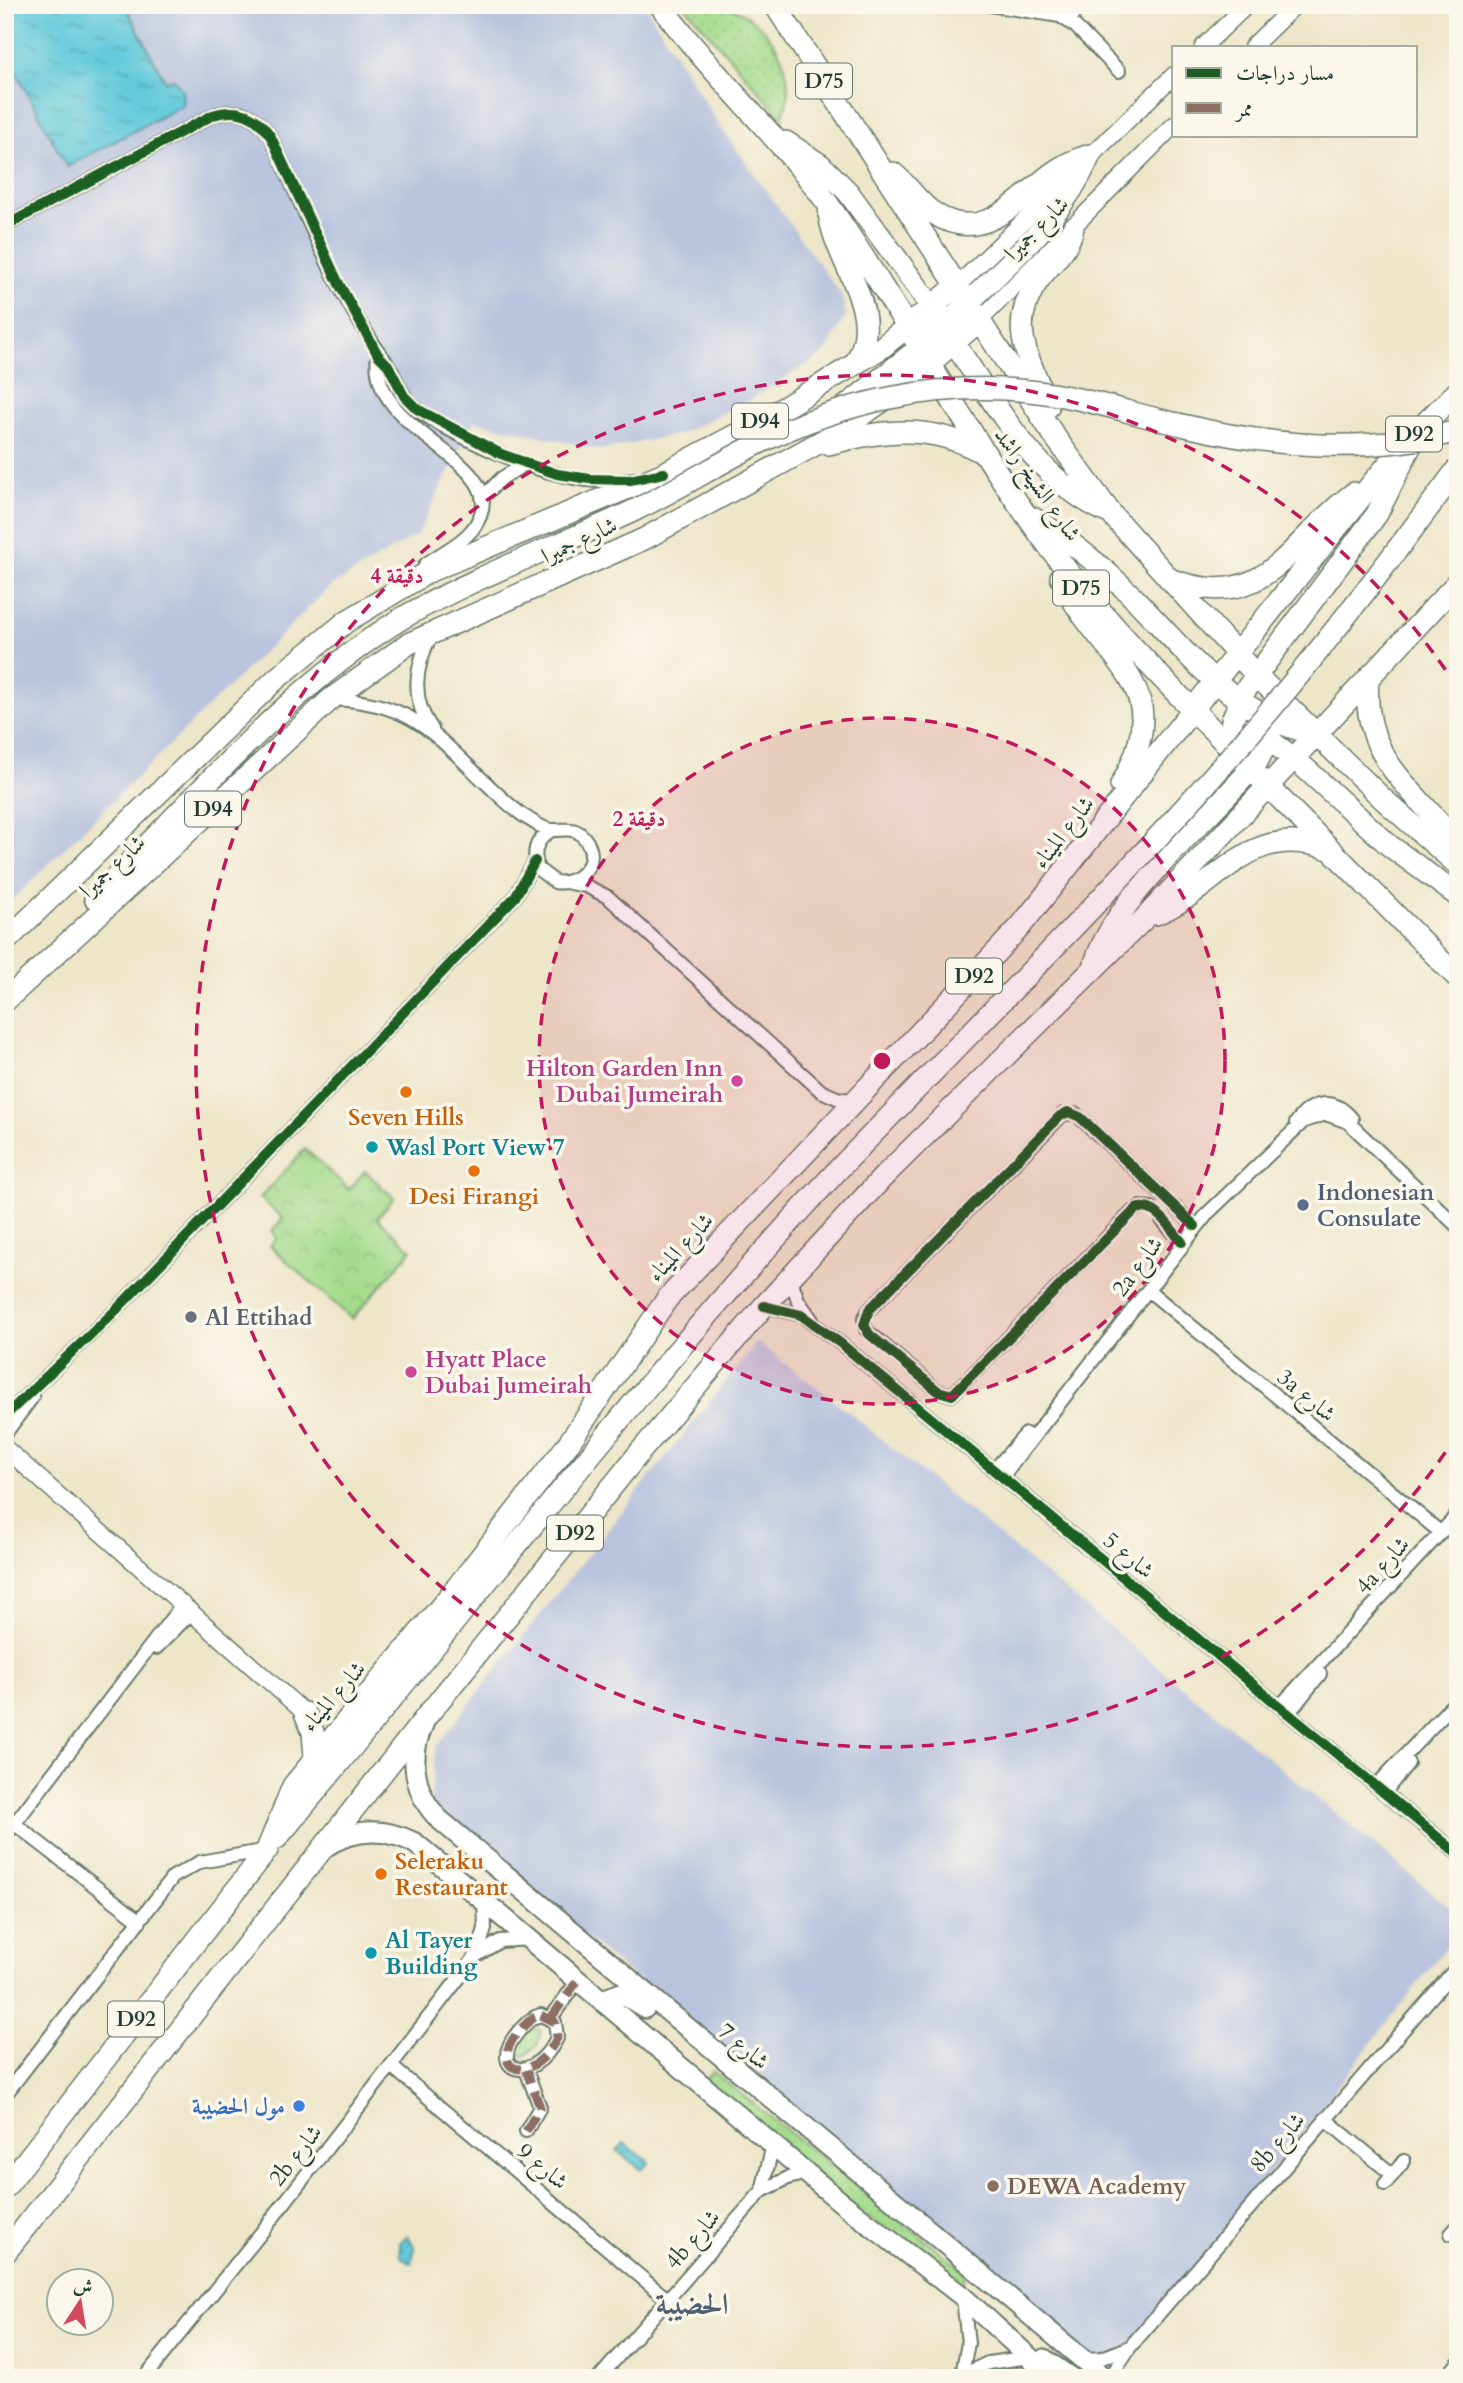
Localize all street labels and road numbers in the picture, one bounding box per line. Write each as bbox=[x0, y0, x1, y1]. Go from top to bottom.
road number: D75 bbox=[796, 64, 852, 98]
street label: شارع جميرا bbox=[997, 189, 1079, 271]
road number: D94 bbox=[732, 404, 788, 438]
road number: D92 bbox=[1386, 416, 1442, 452]
street label: شارع الشيخ راشد bbox=[983, 421, 1088, 550]
street label: شارع جميرا bbox=[536, 509, 624, 575]
road number: D75 bbox=[1053, 570, 1109, 606]
street label: شارع الميناء bbox=[1025, 789, 1105, 878]
road number: D94 bbox=[185, 792, 241, 826]
street label: شارع جميرا bbox=[72, 828, 155, 908]
road number: D92 bbox=[946, 958, 1002, 993]
street label: شارع الميناء bbox=[640, 1206, 723, 1292]
street label: 2a شارع bbox=[1105, 1230, 1173, 1305]
street label: 3a شارع bbox=[1268, 1362, 1343, 1432]
road number: D92 bbox=[547, 1516, 603, 1550]
street label: شارع 5 bbox=[1094, 1525, 1161, 1589]
street label: 4a شارع bbox=[1348, 1530, 1420, 1604]
street label: شارع الميناء bbox=[294, 1654, 376, 1741]
road number: D92 bbox=[108, 2002, 164, 2036]
street label: شارع 7 bbox=[709, 2016, 776, 2080]
street label: 8b شارع bbox=[1243, 2106, 1315, 2182]
street label: 2b شارع bbox=[262, 2118, 332, 2195]
street label: شارع 9 bbox=[508, 2136, 575, 2200]
street label: 4b شارع bbox=[658, 2203, 730, 2279]

